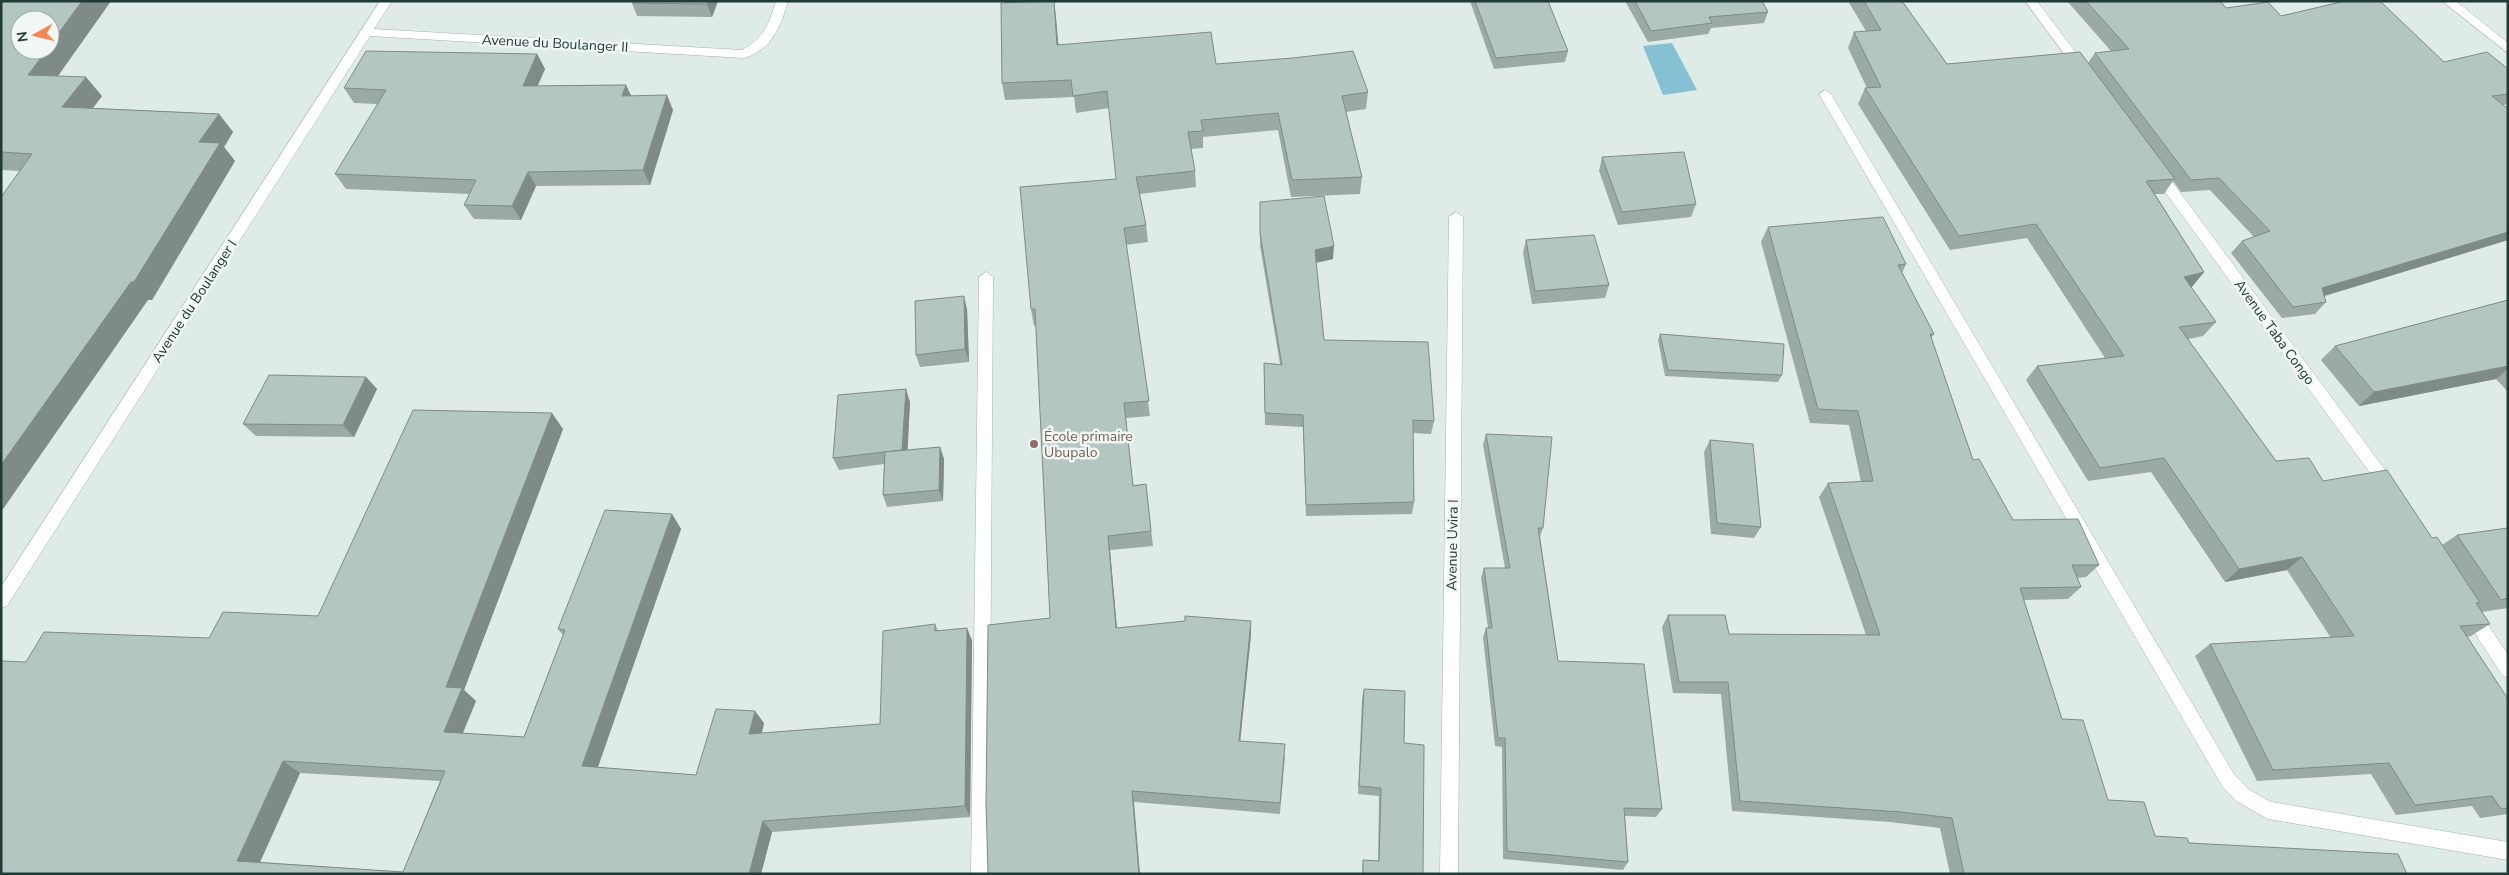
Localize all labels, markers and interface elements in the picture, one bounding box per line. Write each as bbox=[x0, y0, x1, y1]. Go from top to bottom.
north arrow bbox=[10, 10, 60, 60]
text: N bbox=[12, 30, 33, 43]
street label: Avenue du Boulanger II bbox=[481, 30, 629, 57]
street label: Avenue du Boulanger I bbox=[147, 236, 241, 367]
street label: Avenue Taba Congo bbox=[2230, 276, 2319, 389]
place label: École primaire Ubupalo bbox=[1044, 427, 1133, 462]
marker: École primaire Ubupalo bbox=[1028, 438, 1040, 450]
street label: Avenue Uvira I bbox=[1442, 499, 1463, 591]

